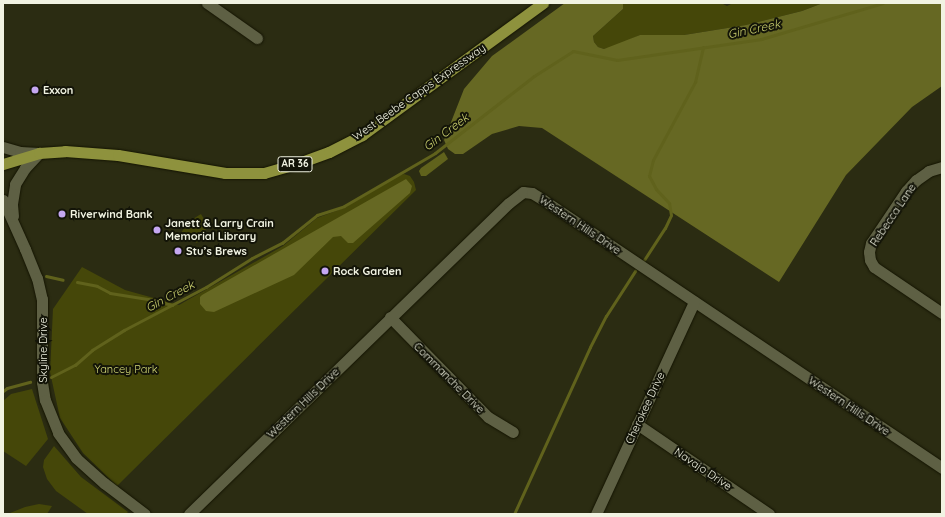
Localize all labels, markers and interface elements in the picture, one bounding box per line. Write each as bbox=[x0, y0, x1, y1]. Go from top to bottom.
water label: Gin Creek bbox=[726, 16, 782, 42]
street label: West Beebe Capps Expressway bbox=[350, 41, 488, 143]
place label: Exxon bbox=[43, 83, 73, 97]
marker: Exxon bbox=[30, 85, 40, 95]
water label: Gin Creek bbox=[420, 110, 472, 154]
road number: AR 36 bbox=[277, 156, 313, 172]
street label: Rebecca Lane bbox=[867, 181, 919, 249]
street label: Western Hills Drive bbox=[537, 193, 623, 257]
place label: Riverwind Bank bbox=[70, 207, 153, 221]
marker: Riverwind Bank bbox=[57, 209, 67, 219]
place label: Janett & Larry Crain Memorial Library bbox=[165, 217, 274, 243]
marker: Janett & Larry Crain Memorial Library bbox=[152, 225, 162, 235]
place label: Stu’s Brews bbox=[186, 244, 247, 258]
marker: Stu’s Brews bbox=[173, 246, 183, 256]
place label: Rock Garden bbox=[333, 264, 402, 278]
marker: Rock Garden bbox=[320, 266, 330, 276]
water label: Gin Creek bbox=[143, 277, 197, 315]
street label: Skyline Drive bbox=[36, 317, 50, 383]
street label: Commanche Drive bbox=[411, 340, 487, 416]
park label: Yancey Park bbox=[94, 362, 158, 376]
street label: Western Hills Drive bbox=[264, 365, 342, 441]
street label: Cherokee Drive bbox=[623, 370, 667, 446]
street label: Western Hills Drive bbox=[806, 374, 892, 438]
street label: Navajo Drive bbox=[672, 445, 734, 493]

